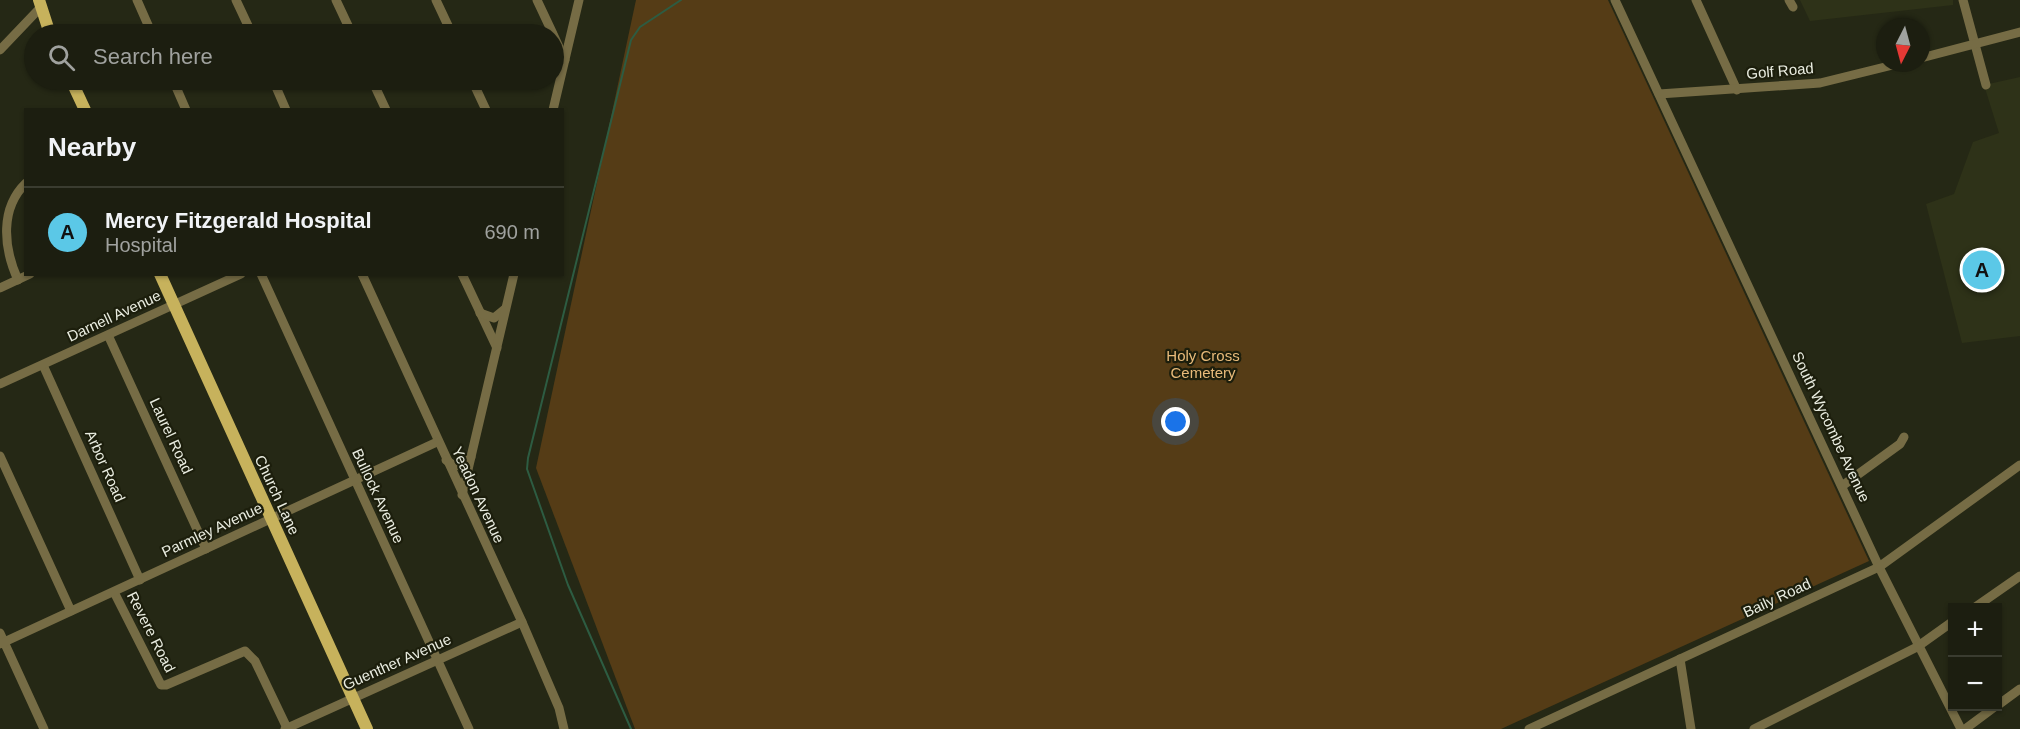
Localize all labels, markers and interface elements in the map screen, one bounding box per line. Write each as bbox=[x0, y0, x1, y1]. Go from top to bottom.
north arrow bbox=[1876, 18, 1930, 72]
search box bbox=[24, 24, 564, 90]
icon: search bbox=[45, 41, 78, 74]
text: Search here bbox=[93, 44, 213, 69]
street label: Golf Road bbox=[1746, 59, 1814, 82]
text: Nearby bbox=[48, 132, 136, 162]
text: Mercy Fitzgerald Hospital bbox=[105, 208, 372, 233]
text: A bbox=[60, 221, 75, 243]
text: 690 m bbox=[484, 221, 540, 243]
text: Hospital bbox=[105, 234, 177, 256]
pin: A bbox=[1962, 248, 2002, 292]
street label: Darnell Avenue bbox=[64, 286, 163, 345]
park label: Holy Cross Cemetery bbox=[1166, 347, 1240, 381]
street label: South Wycombe Avenue bbox=[1789, 349, 1874, 505]
street label: Laurel Road bbox=[146, 395, 196, 476]
your location bbox=[1161, 407, 1190, 436]
street label: Arbor Road bbox=[82, 427, 129, 504]
street label: Yeadon Avenue bbox=[449, 444, 508, 546]
street label: Bullock Avenue bbox=[349, 446, 408, 546]
street label: Church Lane bbox=[252, 452, 303, 537]
street label: Parmley Avenue bbox=[159, 499, 265, 560]
street label: Baily Road bbox=[1740, 575, 1813, 621]
street label: Revere Road bbox=[124, 589, 179, 675]
map controls bbox=[1948, 603, 2002, 711]
button: + bbox=[1948, 603, 2002, 657]
street label: Guenther Avenue bbox=[340, 630, 453, 693]
button: − bbox=[1948, 657, 2002, 711]

